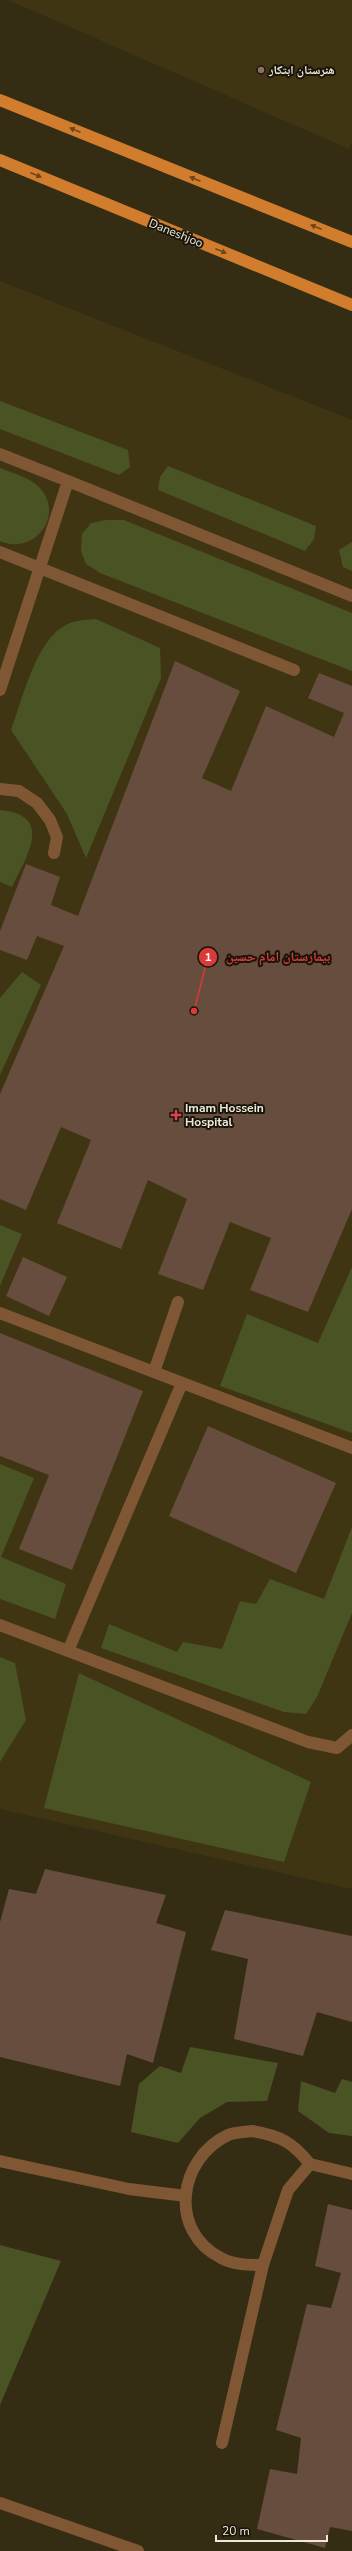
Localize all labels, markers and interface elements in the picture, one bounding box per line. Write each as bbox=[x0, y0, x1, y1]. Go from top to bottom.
place label: هنرستان ابتکار bbox=[268, 62, 335, 78]
marker: هنرستان ابتکار bbox=[256, 65, 266, 75]
one-way arrow bbox=[68, 127, 80, 133]
one-way arrow bbox=[31, 173, 43, 179]
one-way arrow bbox=[189, 175, 201, 181]
street label: Daneshjoo bbox=[146, 215, 206, 251]
one-way arrow bbox=[309, 224, 321, 230]
one-way arrow bbox=[216, 249, 228, 255]
callout: بیمارستان امام حسین bbox=[198, 944, 338, 969]
text: بیمارستان امام حسین bbox=[226, 948, 331, 966]
text: 1 bbox=[204, 949, 212, 965]
place label: Imam Hossein Hospital bbox=[185, 1100, 264, 1130]
marker: Imam Hossein Hospital bbox=[170, 1109, 182, 1121]
scale bar bbox=[216, 2517, 327, 2543]
text: 20 m bbox=[222, 2523, 250, 2539]

